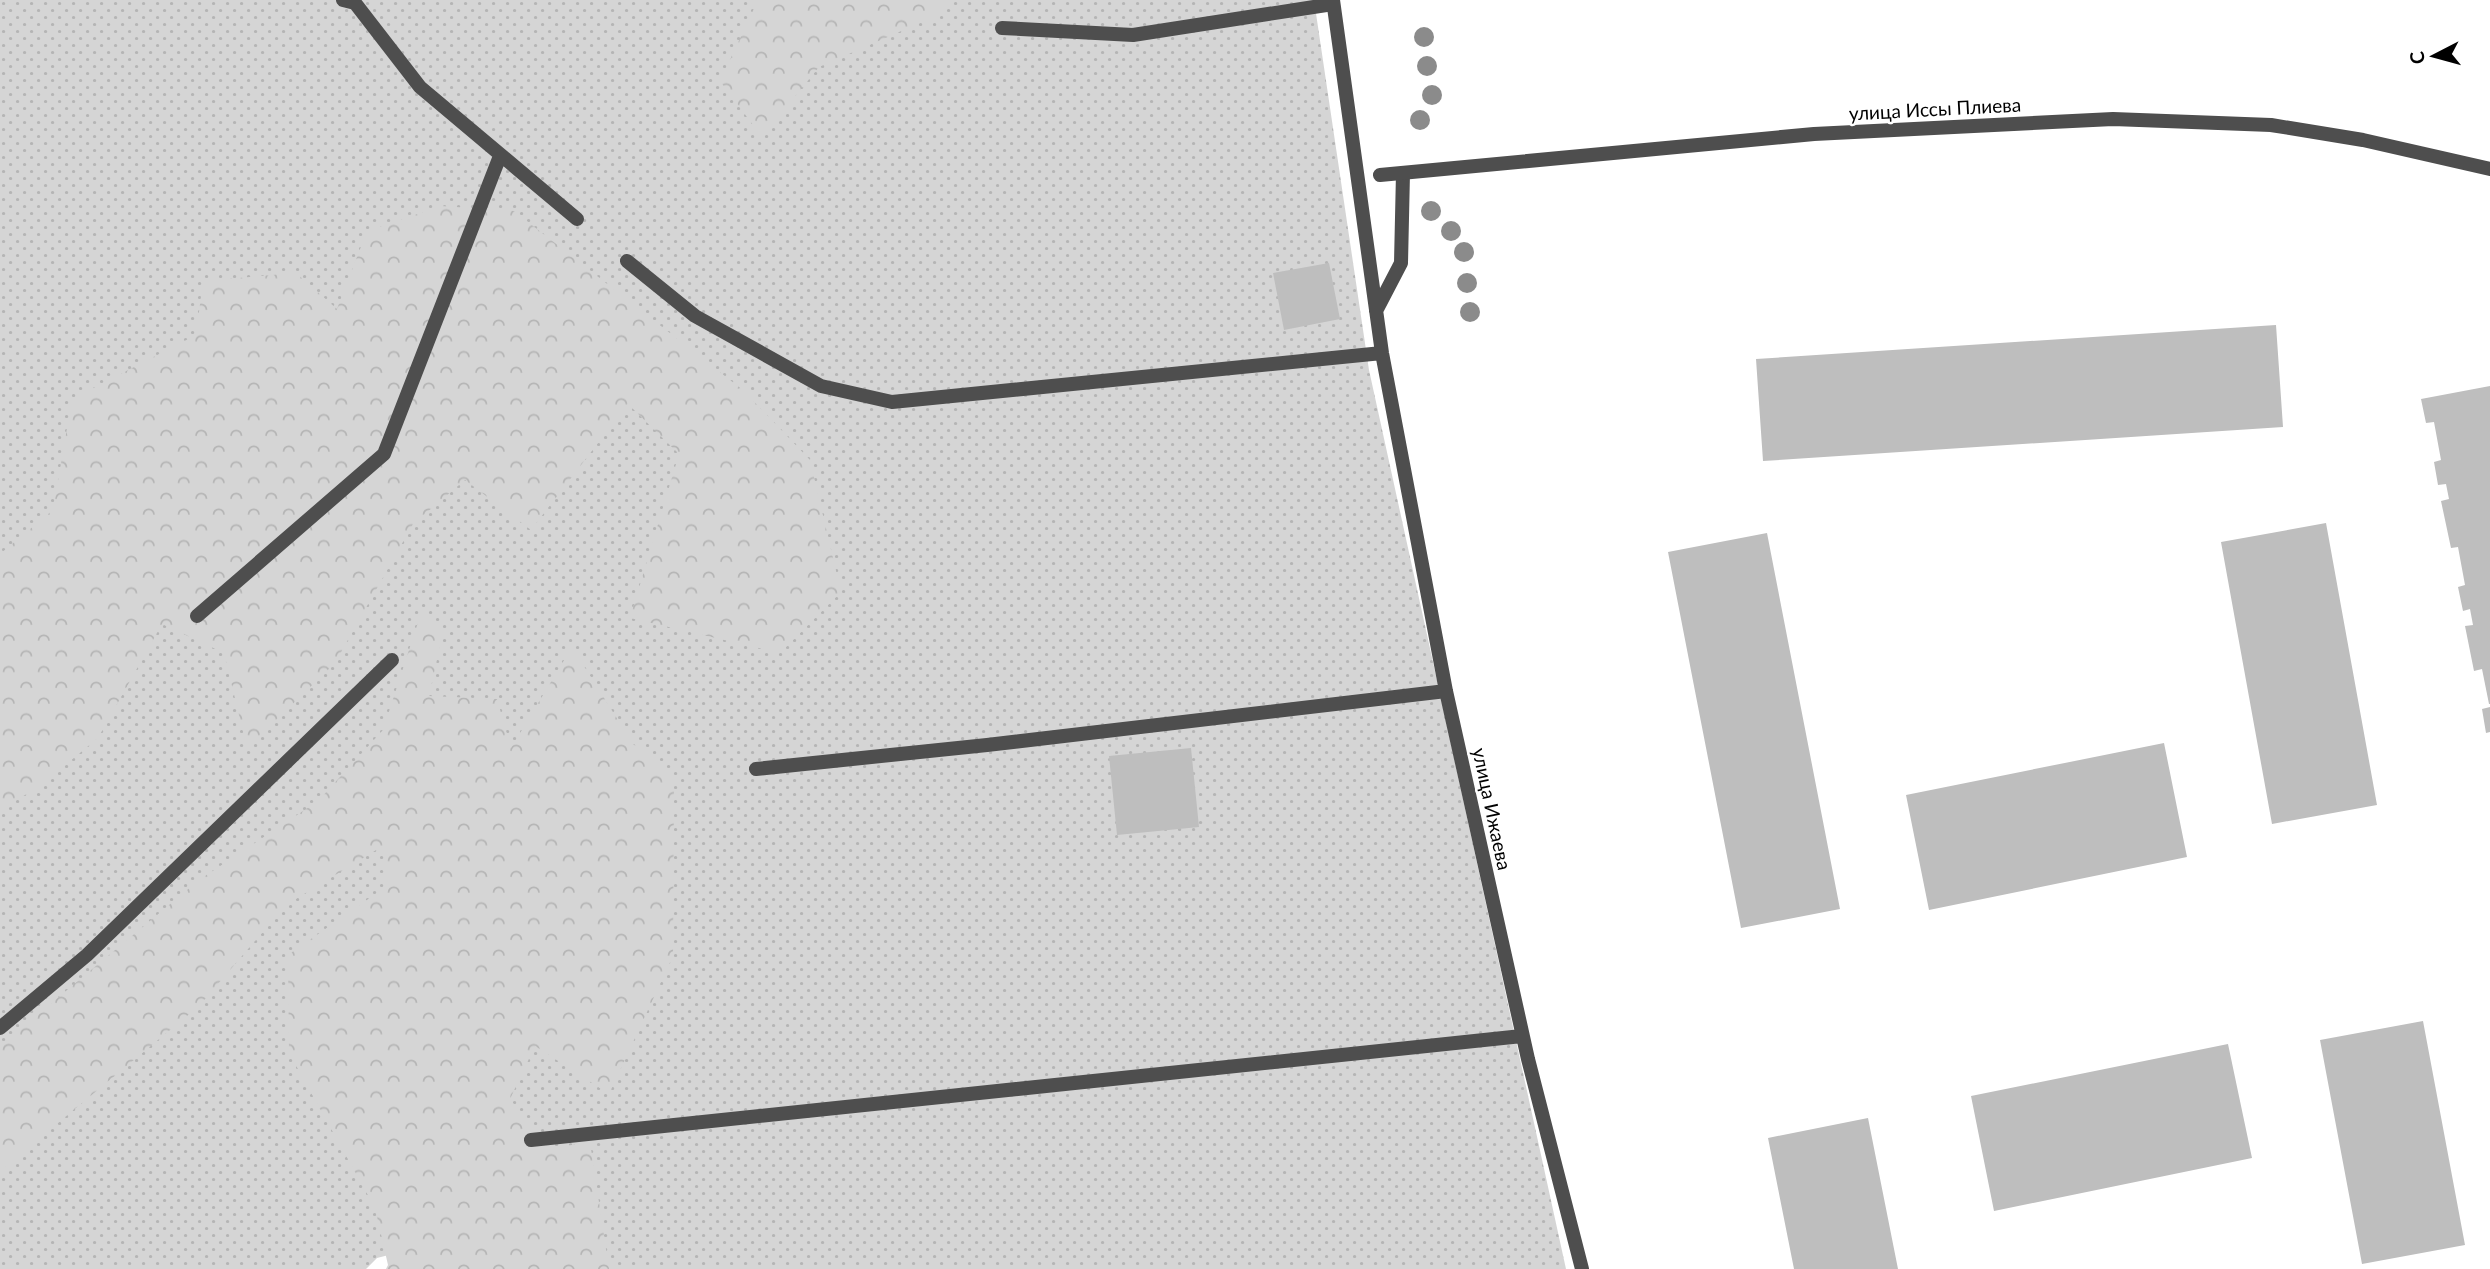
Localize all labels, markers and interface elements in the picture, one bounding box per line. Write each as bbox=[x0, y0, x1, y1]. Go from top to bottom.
north arrow bbox=[2399, 21, 2469, 91]
text: С bbox=[2404, 50, 2429, 65]
street label: улица Иссы Плиева bbox=[1848, 93, 2022, 124]
street label: улица Ижаева bbox=[1468, 746, 1517, 872]

